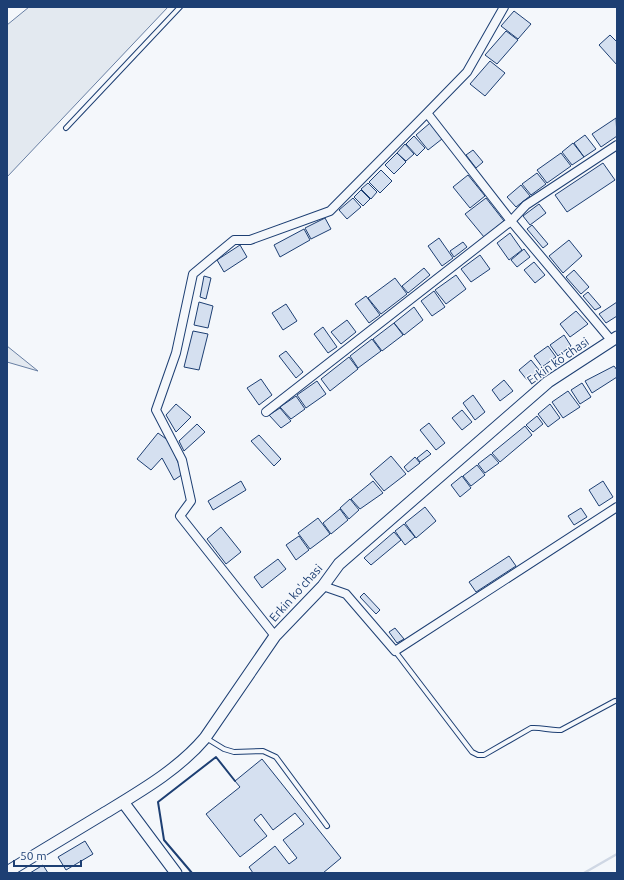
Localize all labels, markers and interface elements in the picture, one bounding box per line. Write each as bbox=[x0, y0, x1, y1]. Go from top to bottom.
street label: Erkin ko'chasi bbox=[524, 335, 591, 387]
street label: Erkin ko'chasi bbox=[267, 561, 325, 624]
scale bar bbox=[14, 842, 81, 868]
text: 50 m bbox=[20, 849, 47, 862]

